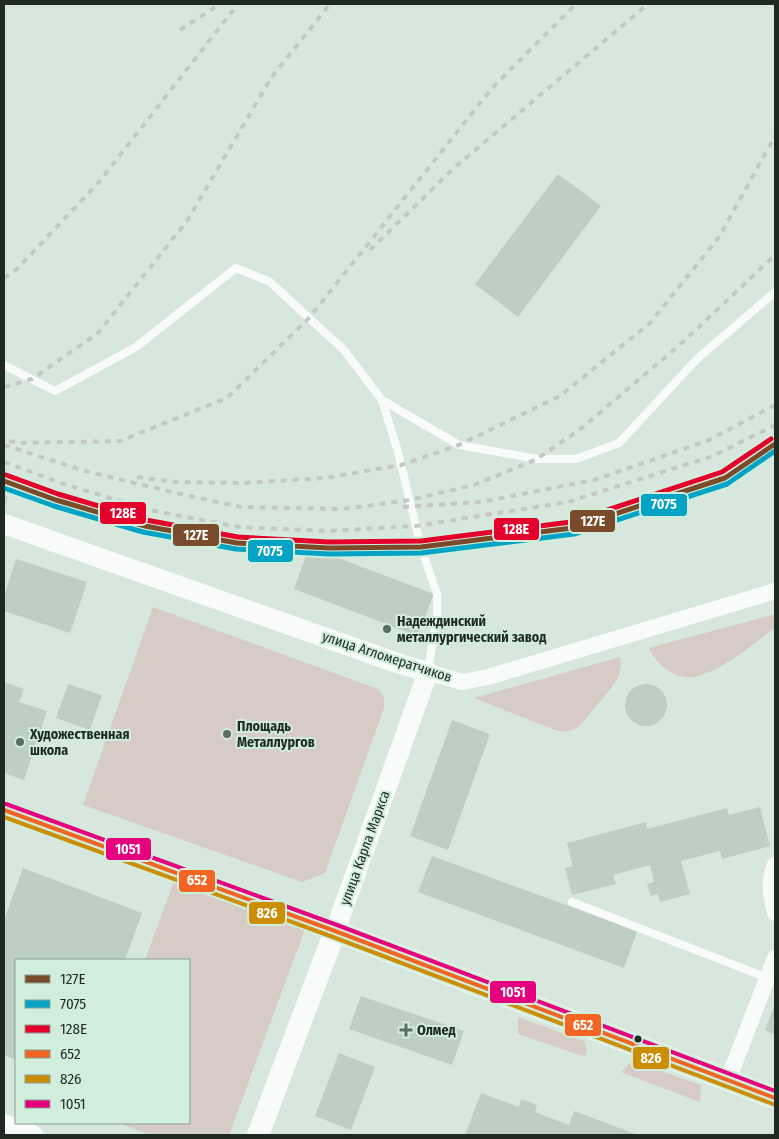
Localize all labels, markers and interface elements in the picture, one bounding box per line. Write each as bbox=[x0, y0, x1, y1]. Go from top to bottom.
line badge: 7075 bbox=[640, 493, 688, 517]
text: 7075 bbox=[651, 496, 677, 513]
line badge: 128Е bbox=[99, 501, 147, 525]
text: 128Е bbox=[110, 505, 137, 522]
line badge: 127Е bbox=[569, 509, 616, 533]
text: 127Е bbox=[581, 513, 606, 530]
line badge: 128Е bbox=[493, 517, 540, 541]
text: 128Е bbox=[503, 521, 530, 538]
line badge: 127Е bbox=[172, 523, 220, 547]
text: 127Е bbox=[184, 527, 209, 544]
line badge: 7075 bbox=[247, 539, 294, 563]
text: 7075 bbox=[257, 543, 283, 560]
place label: Надеждинский металлургический завод bbox=[397, 613, 546, 646]
marker: Надеждинский металлургический завод bbox=[381, 623, 393, 635]
street label: улица Агломератчиков bbox=[320, 628, 454, 686]
place label: Площадь Металлургов bbox=[237, 718, 315, 751]
place label: Художественная школа bbox=[29, 726, 130, 759]
marker: Площадь Металлургов bbox=[221, 728, 233, 740]
marker: Художественная школа bbox=[14, 736, 26, 748]
street label: улица Карла Маркса bbox=[336, 788, 394, 908]
line badge: 1051 bbox=[105, 837, 152, 861]
text: 1051 bbox=[115, 841, 141, 858]
line badge: 652 bbox=[178, 869, 216, 893]
text: 652 bbox=[187, 872, 208, 889]
line badge: 826 bbox=[248, 901, 286, 925]
text: 826 bbox=[256, 905, 278, 922]
legend bbox=[15, 959, 190, 1124]
text: 127Е bbox=[60, 970, 85, 988]
line badge: 1051 bbox=[489, 980, 537, 1004]
text: 1051 bbox=[500, 984, 526, 1001]
text: 7075 bbox=[60, 995, 86, 1013]
line badge: 652 bbox=[564, 1013, 602, 1037]
text: 652 bbox=[573, 1017, 594, 1034]
text: 128Е bbox=[60, 1020, 87, 1038]
place label: Олмед bbox=[417, 1022, 456, 1039]
marker: Олмед bbox=[399, 1023, 413, 1037]
unlabelled marker bbox=[633, 1034, 643, 1044]
text: 652 bbox=[60, 1045, 81, 1063]
line badge: 826 bbox=[632, 1046, 670, 1070]
text: 826 bbox=[640, 1050, 662, 1067]
text: 826 bbox=[60, 1070, 81, 1088]
text: 1051 bbox=[60, 1095, 86, 1113]

